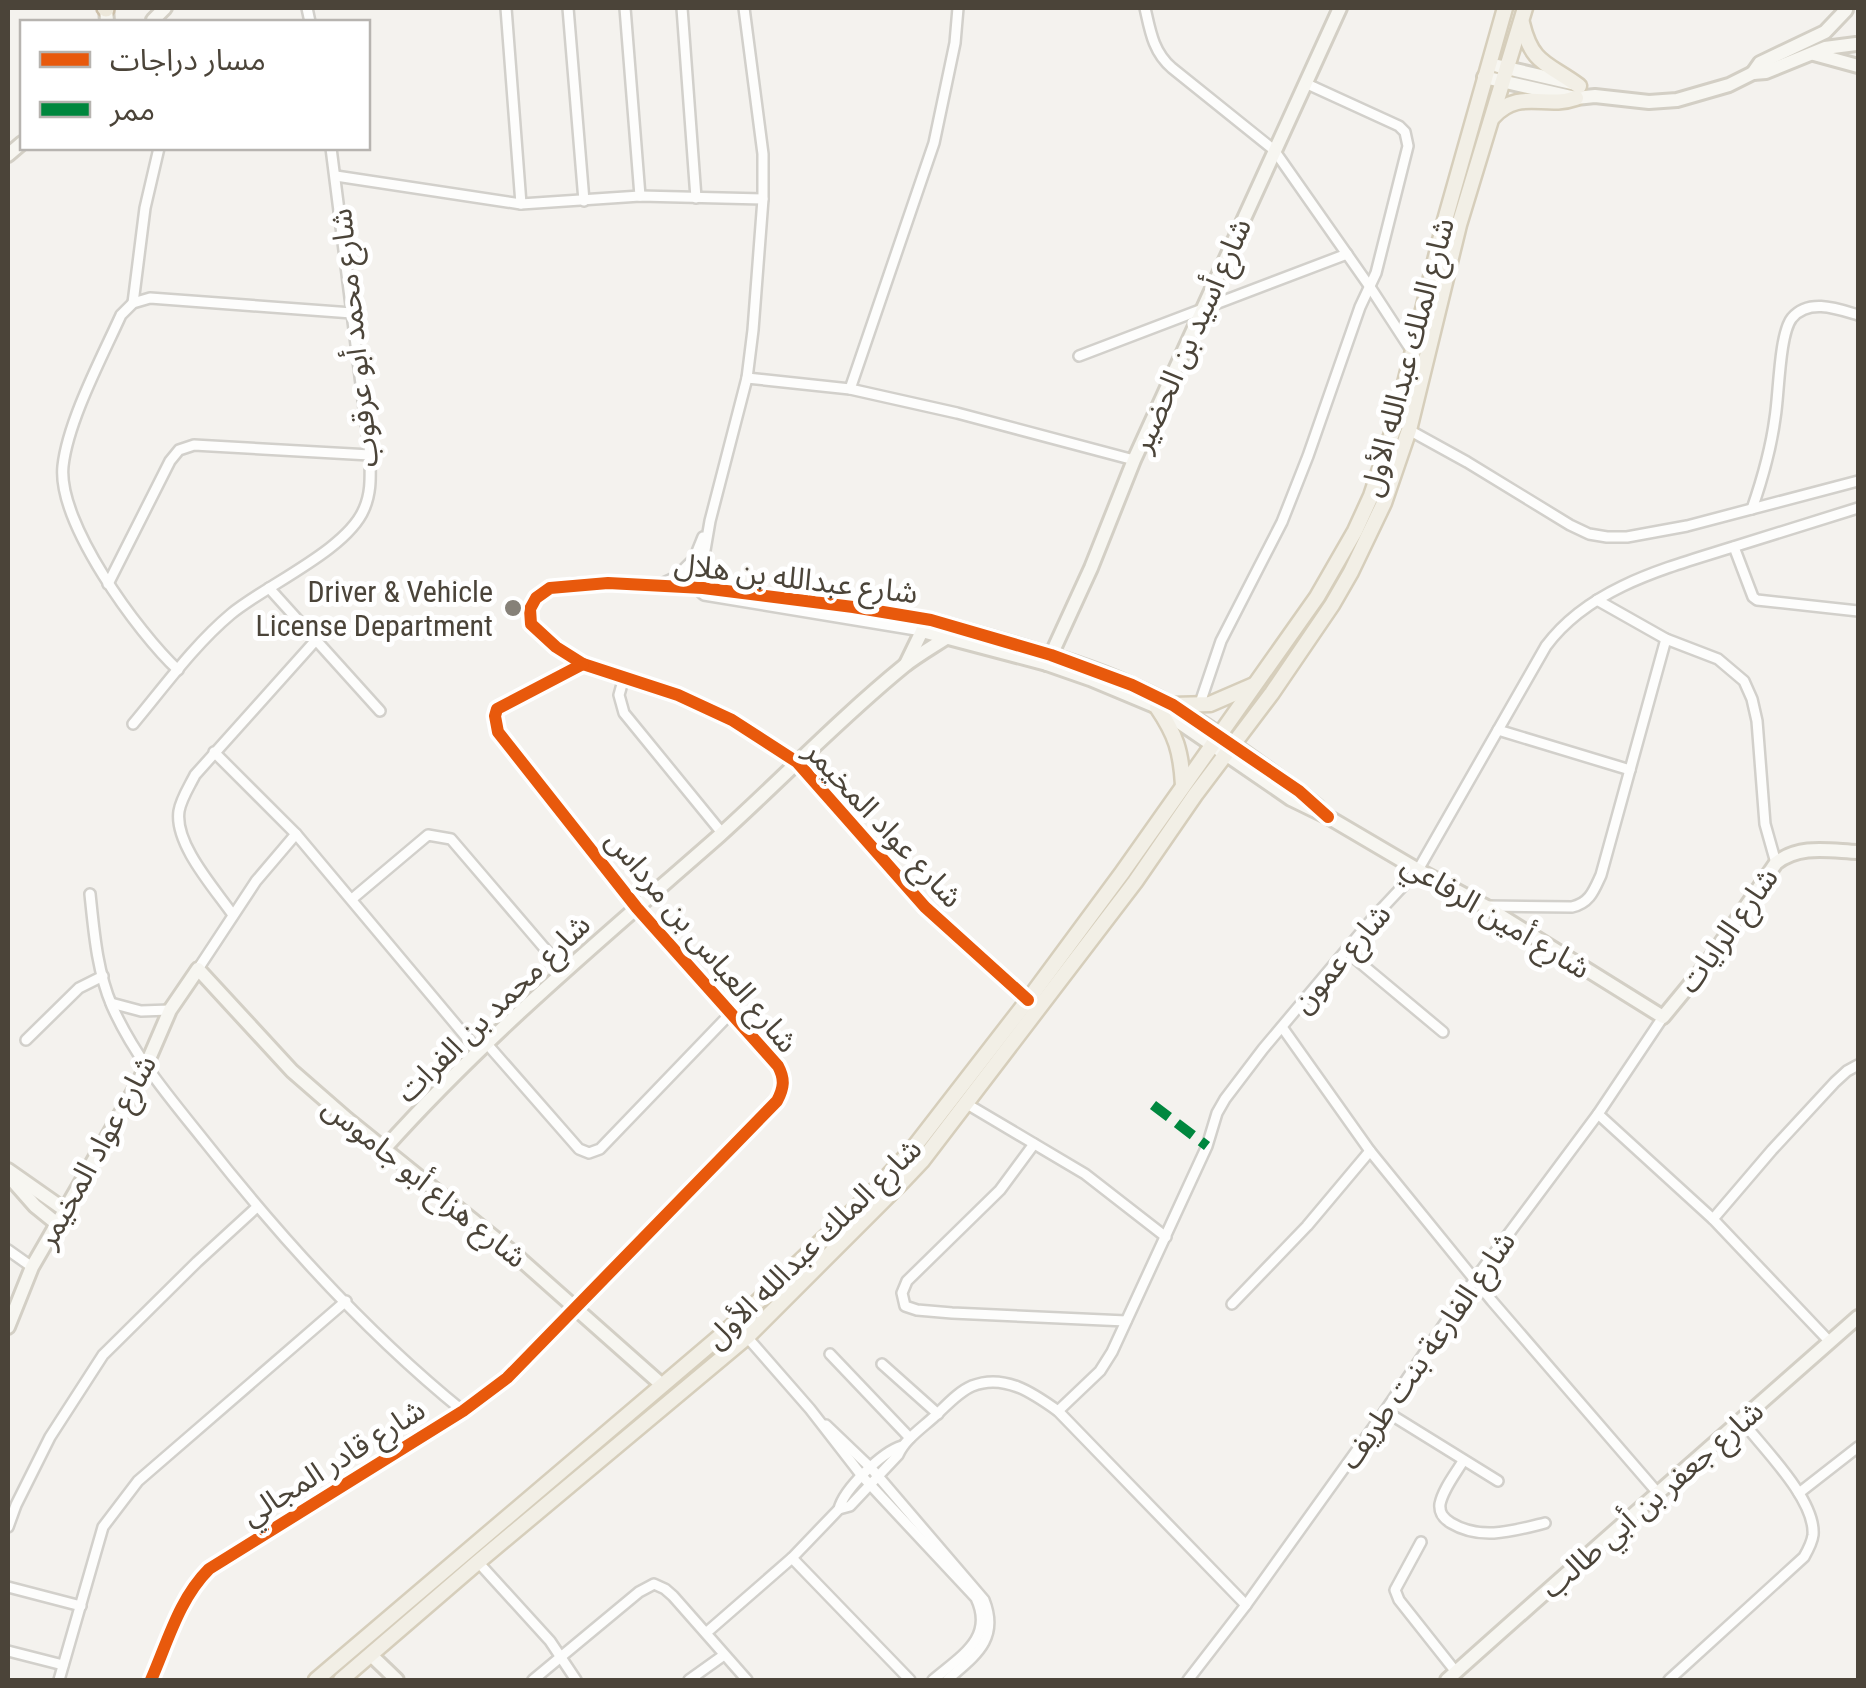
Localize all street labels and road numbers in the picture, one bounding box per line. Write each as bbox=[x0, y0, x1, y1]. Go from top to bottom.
street label: شارع محمد أبو عرقوب bbox=[322, 206, 390, 469]
street label: شارع أسيد بن الحضير bbox=[1123, 212, 1263, 460]
street label: شارع الملك عبدالله الأول bbox=[1353, 214, 1466, 501]
street label: شارع عبدالله بن هلال bbox=[672, 546, 920, 615]
street label: شارع عواد المخيمر bbox=[794, 733, 970, 918]
street label: شارع العباس بن مرداس bbox=[595, 823, 805, 1062]
street label: شارع أمين الرفاعي bbox=[1392, 845, 1597, 991]
street label: شارع الرايات bbox=[1671, 861, 1789, 1002]
street label: شارع عمون bbox=[1284, 897, 1401, 1023]
street label: شارع محمد بن الفرات bbox=[389, 907, 600, 1113]
street label: شارع عواد المخيمر bbox=[28, 1049, 168, 1257]
street label: شارع هزاع أبو جاموس bbox=[313, 1089, 534, 1279]
street label: شارع الملك عبدالله الأول bbox=[698, 1131, 932, 1359]
street label: شارع الفارعة بنت طريف bbox=[1332, 1224, 1526, 1478]
street label: شارع قادر المجالي bbox=[235, 1392, 434, 1537]
street label: شارع جعفر بن أبي طالب bbox=[1533, 1392, 1774, 1609]

